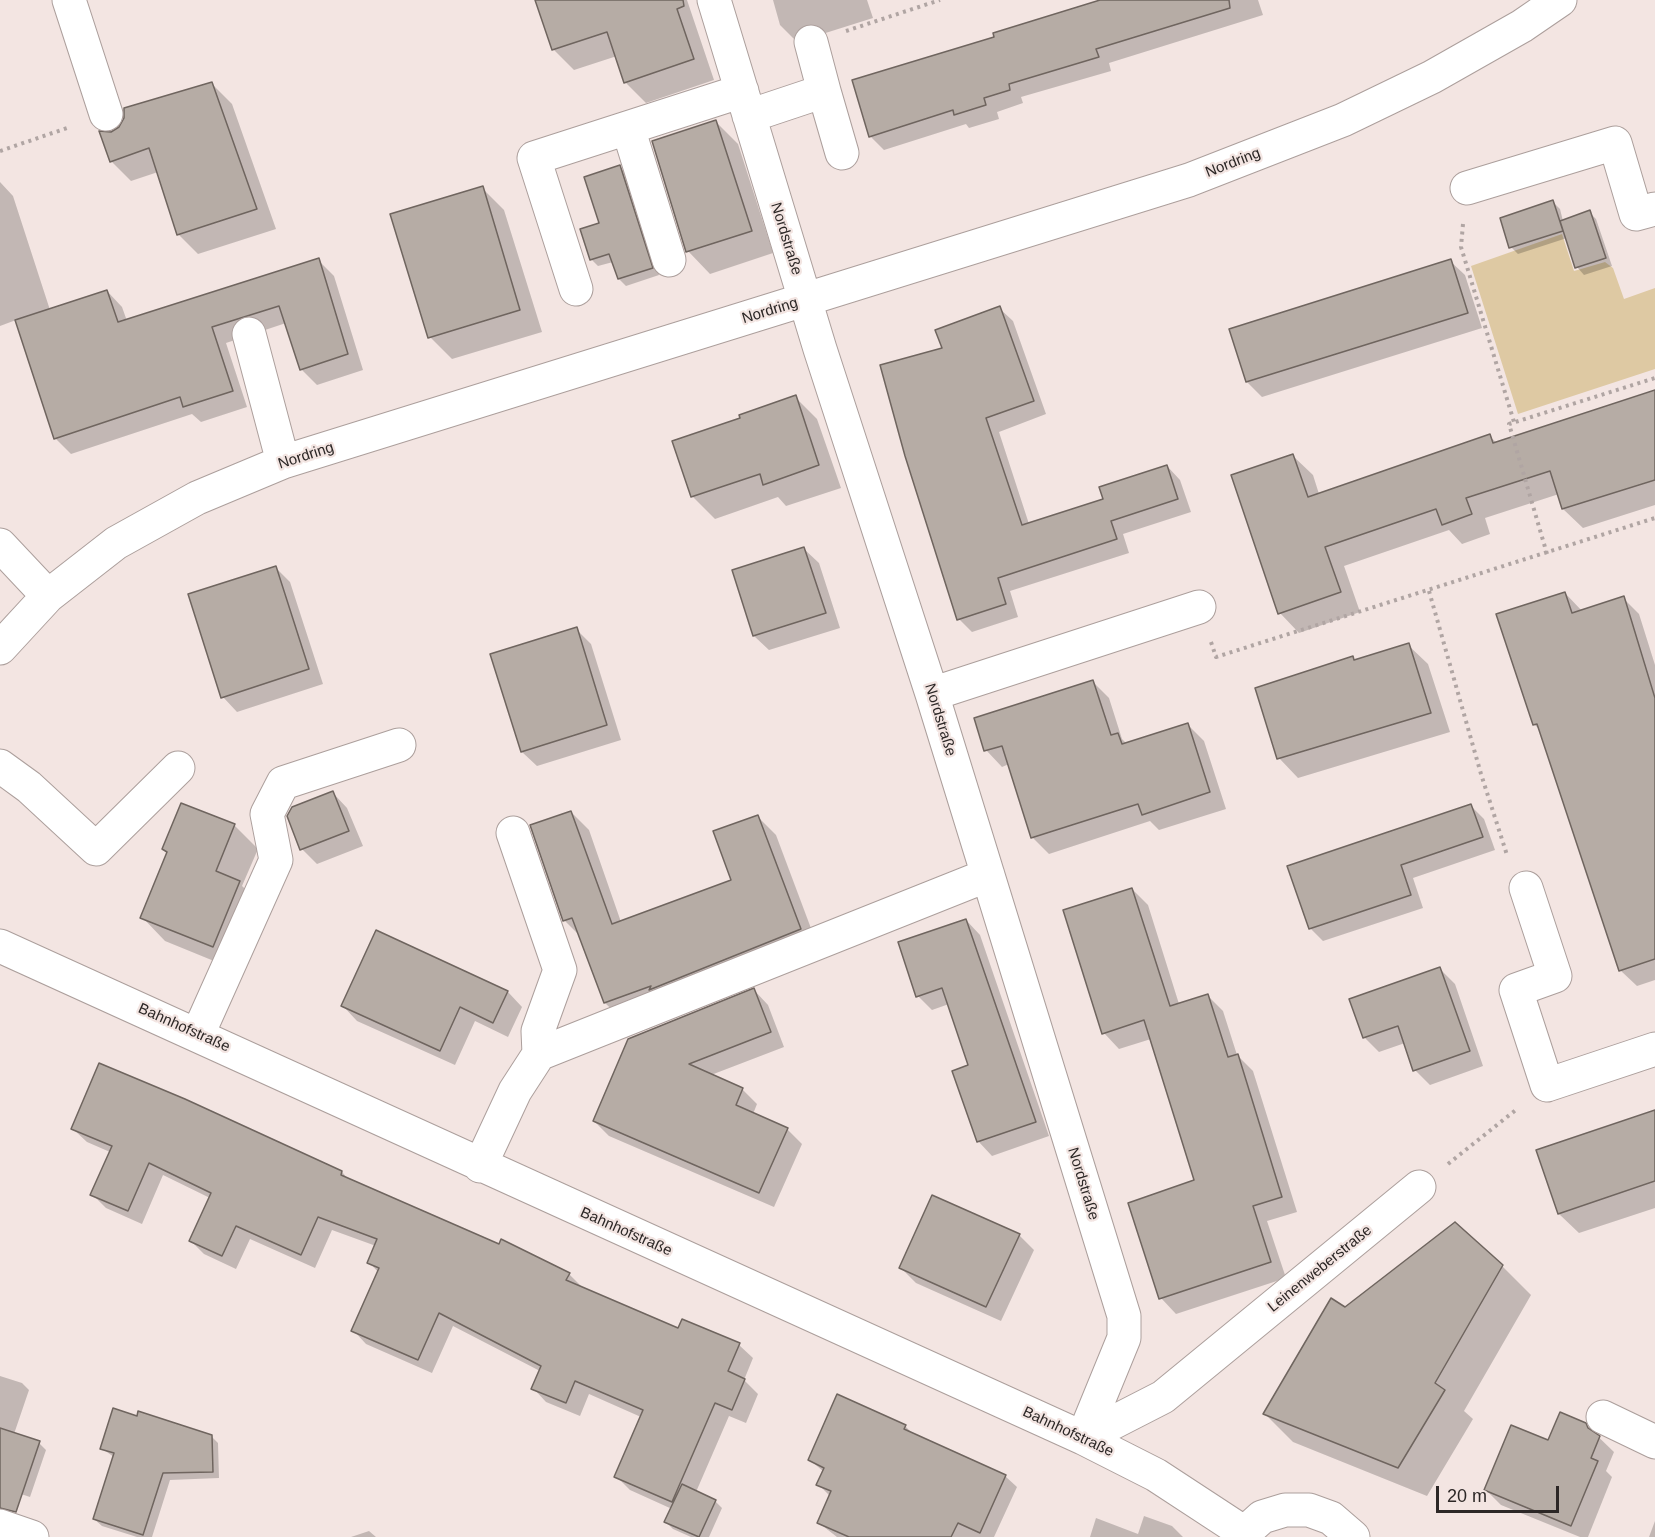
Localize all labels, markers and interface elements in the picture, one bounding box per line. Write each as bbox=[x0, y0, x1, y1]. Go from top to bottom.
street label: Nordring bbox=[1203, 144, 1263, 182]
street label: Nordstraße bbox=[766, 200, 806, 278]
street label: Nordring bbox=[740, 294, 800, 328]
street label: Nordring bbox=[276, 439, 336, 473]
street label: Nordstraße bbox=[920, 681, 960, 759]
street label: Bahnhofstraße bbox=[135, 1000, 233, 1056]
street label: Nordstraße bbox=[1063, 1145, 1103, 1223]
street label: Bahnhofstraße bbox=[577, 1204, 675, 1260]
street label: Leinenweberstraße bbox=[1264, 1222, 1376, 1316]
street label: Bahnhofstraße bbox=[1020, 1403, 1116, 1461]
scale bar bbox=[1439, 1474, 1562, 1512]
text: 20 m bbox=[1447, 1486, 1487, 1506]

